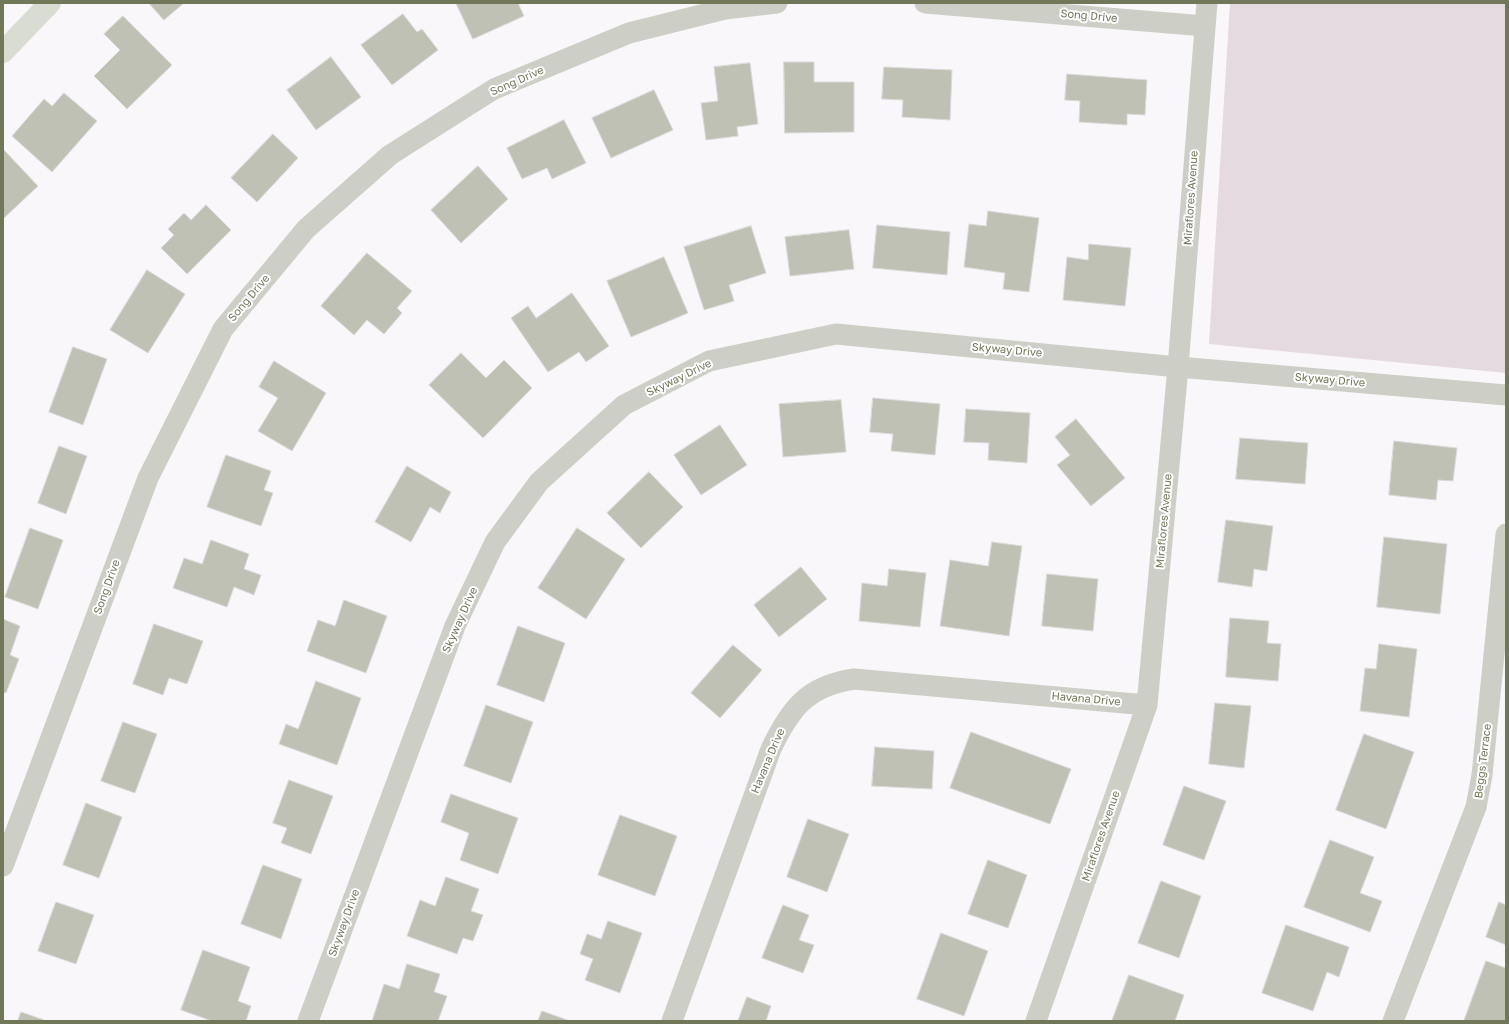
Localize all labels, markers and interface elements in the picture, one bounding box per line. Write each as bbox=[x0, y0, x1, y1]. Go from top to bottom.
street label: Song Drive bbox=[1060, 7, 1118, 25]
street label: Song Drive bbox=[488, 63, 546, 99]
street label: Miraflores Avenue bbox=[1181, 150, 1201, 246]
street label: Song Drive bbox=[226, 272, 272, 324]
street label: Skyway Drive bbox=[971, 340, 1043, 360]
street label: Skyway Drive bbox=[644, 357, 714, 399]
street label: Skyway Drive bbox=[1294, 370, 1366, 390]
street label: Miraflores Avenue bbox=[1153, 473, 1175, 569]
street label: Song Drive bbox=[91, 558, 123, 616]
street label: Skyway Drive bbox=[440, 585, 480, 655]
street label: Havana Drive bbox=[1051, 689, 1121, 709]
street label: Beggs Terrace bbox=[1472, 723, 1494, 799]
street label: Havana Drive bbox=[748, 726, 788, 796]
street label: Miraflores Avenue bbox=[1079, 789, 1123, 883]
street label: Skyway Drive bbox=[326, 888, 362, 958]

